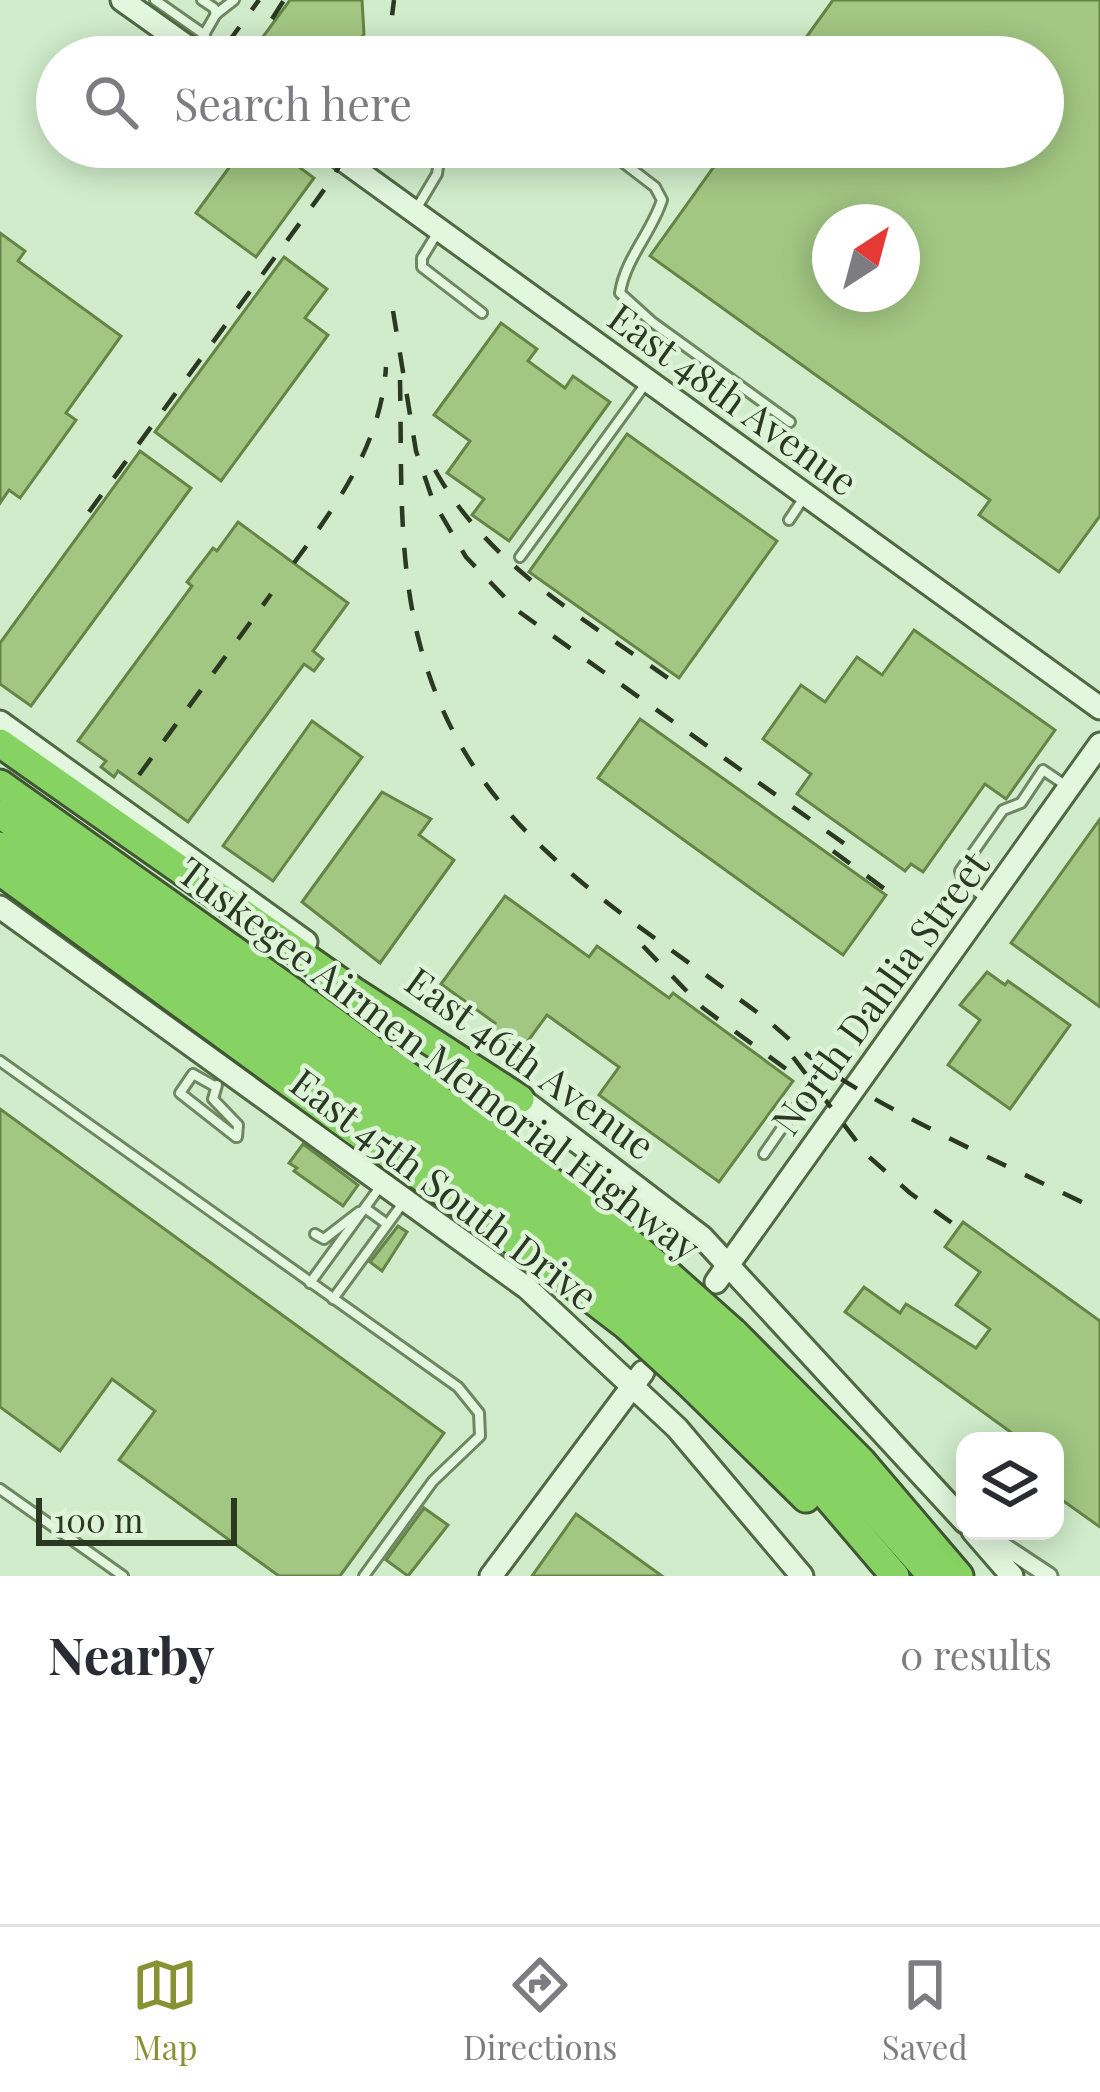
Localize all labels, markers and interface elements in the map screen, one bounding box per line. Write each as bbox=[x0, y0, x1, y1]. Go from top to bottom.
search box bbox=[36, 36, 1064, 168]
icon: search bbox=[78, 69, 144, 135]
text: Search here bbox=[174, 72, 412, 132]
north arrow bbox=[812, 204, 920, 312]
street label: East 48th Avenue bbox=[599, 290, 869, 506]
street label: North Dahlia Street bbox=[759, 839, 1000, 1144]
street label: Tuskegee Airmen Memorial Highway bbox=[168, 844, 712, 1272]
street label: East 46th Avenue bbox=[396, 954, 666, 1170]
street label: East 45th South Drive bbox=[281, 1055, 609, 1321]
map controls bbox=[956, 1432, 1064, 1540]
button: layers bbox=[956, 1432, 1064, 1540]
scale bar bbox=[36, 1492, 237, 1545]
text: 100 m bbox=[54, 1497, 143, 1541]
text: Nearby bbox=[48, 1620, 214, 1688]
text: 0 results bbox=[900, 1628, 1052, 1680]
tab: Map bbox=[132, 1952, 198, 2068]
tab: Directions bbox=[463, 1952, 617, 2068]
tab: Saved bbox=[882, 1952, 968, 2068]

